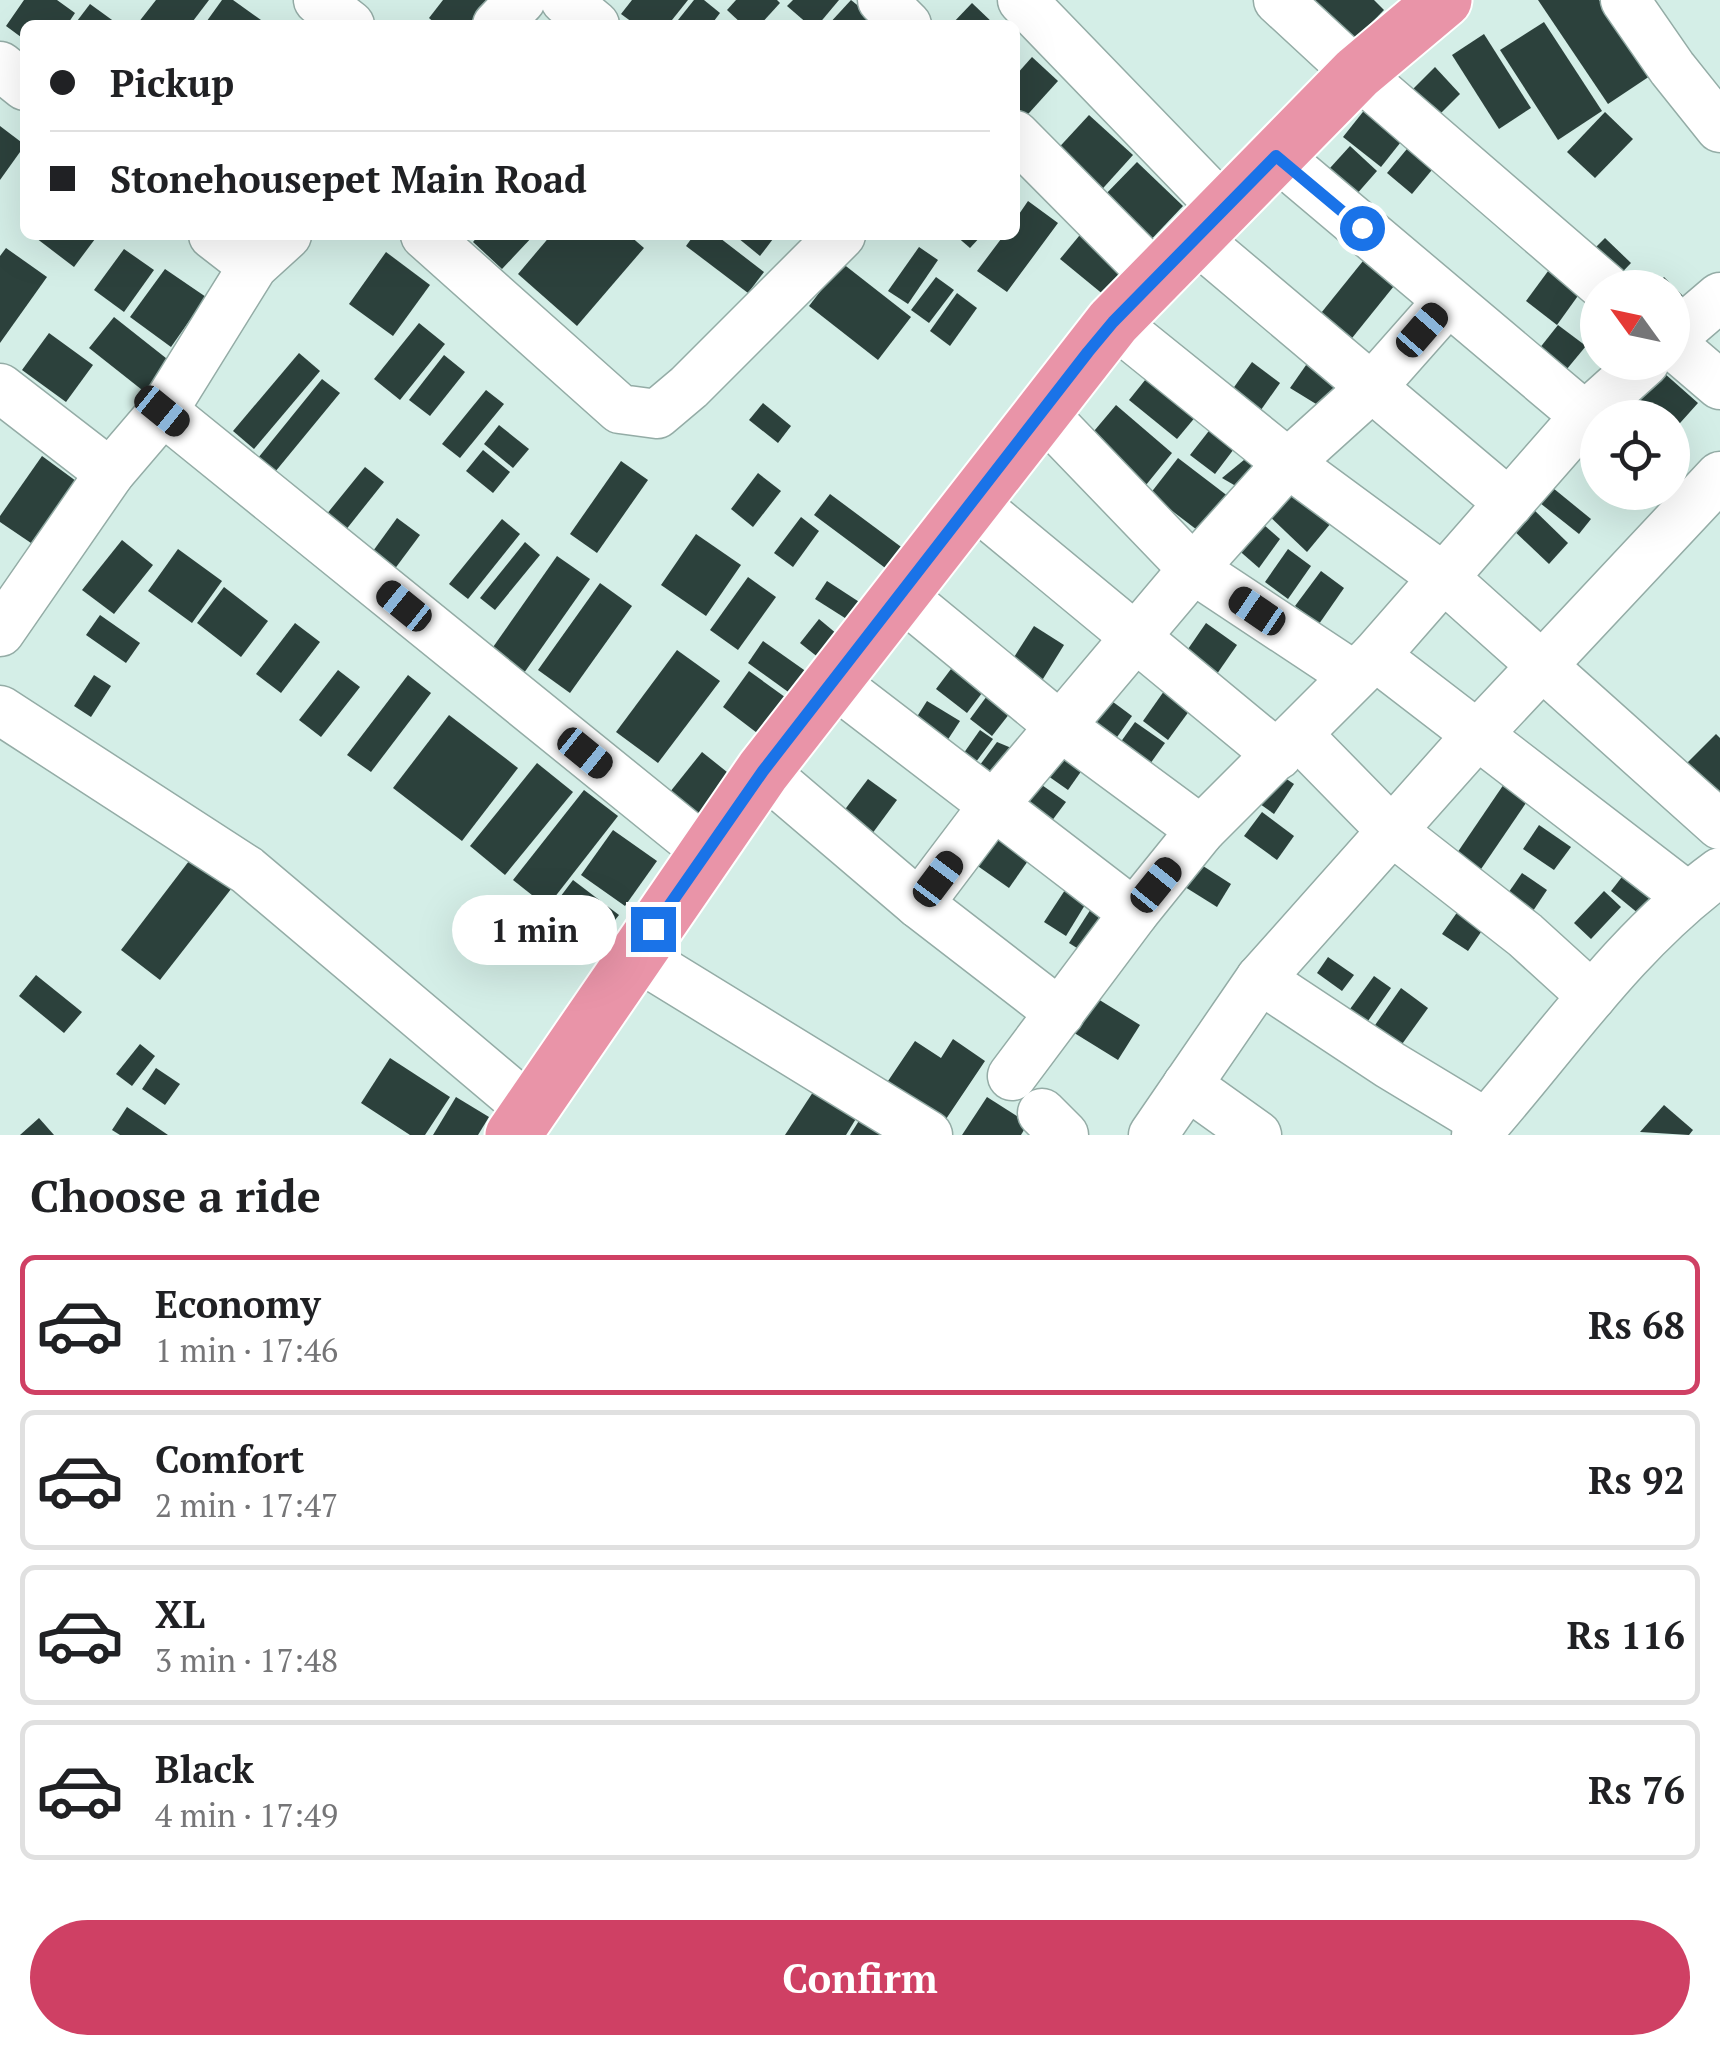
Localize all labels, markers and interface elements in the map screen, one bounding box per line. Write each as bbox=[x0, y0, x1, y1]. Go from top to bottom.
text: Pickup bbox=[110, 58, 234, 108]
text: Stonehousepet Main Road bbox=[110, 154, 587, 204]
route start bbox=[1340, 206, 1385, 251]
north arrow bbox=[1580, 270, 1690, 380]
map controls bbox=[1580, 270, 1690, 510]
car bbox=[1391, 298, 1453, 362]
car bbox=[129, 380, 195, 442]
button: locate bbox=[1580, 400, 1690, 510]
car bbox=[371, 575, 437, 637]
car bbox=[1224, 582, 1290, 640]
car bbox=[552, 722, 618, 784]
car bbox=[908, 846, 968, 912]
car bbox=[1125, 852, 1187, 918]
callout: 1 min bbox=[453, 894, 618, 964]
route end bbox=[631, 907, 676, 952]
text: 1 min bbox=[491, 909, 578, 951]
text: Choose a ride bbox=[30, 1165, 321, 1225]
text: Economy bbox=[155, 1279, 321, 1329]
icon: car bbox=[35, 1280, 125, 1370]
text: Rs 68 bbox=[1588, 1300, 1685, 1350]
text: 1 min · 17:46 bbox=[155, 1329, 338, 1371]
text: Comfort bbox=[155, 1434, 304, 1484]
icon: car bbox=[35, 1435, 125, 1525]
text: Rs 92 bbox=[1588, 1455, 1685, 1505]
text: 2 min · 17:47 bbox=[155, 1484, 338, 1526]
text: XL bbox=[155, 1589, 205, 1639]
icon: car bbox=[35, 1590, 125, 1680]
text: Rs 116 bbox=[1567, 1610, 1685, 1660]
text: 3 min · 17:48 bbox=[155, 1639, 338, 1681]
text: Black bbox=[155, 1744, 254, 1794]
icon: car bbox=[35, 1745, 125, 1835]
text: Rs 76 bbox=[1588, 1765, 1685, 1815]
text: 4 min · 17:49 bbox=[155, 1794, 338, 1836]
button: Confirm bbox=[30, 1920, 1690, 2035]

